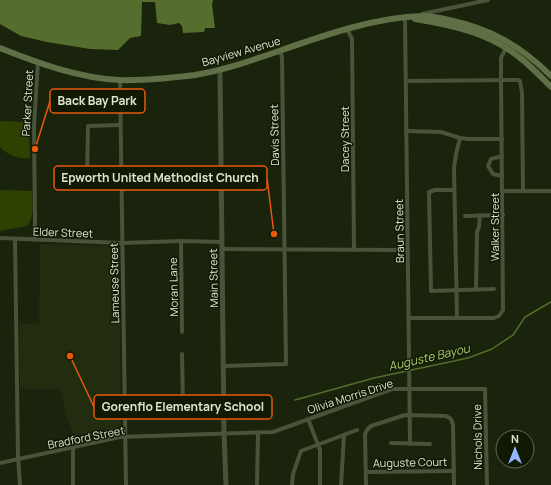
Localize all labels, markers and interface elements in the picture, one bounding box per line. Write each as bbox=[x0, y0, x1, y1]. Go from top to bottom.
street label: Bayview Avenue bbox=[200, 32, 283, 69]
street label: Parker Street bbox=[18, 69, 36, 137]
callout: Back Bay Park bbox=[50, 89, 145, 113]
text: Back Bay Park bbox=[57, 92, 137, 109]
street label: Davis Street bbox=[266, 104, 282, 166]
street label: Dacey Street bbox=[337, 106, 352, 172]
callout: Epworth United Methodist Church bbox=[54, 166, 267, 190]
text: Epworth United Methodist Church bbox=[61, 169, 259, 186]
street label: Walker Street bbox=[487, 193, 502, 261]
street label: Braun Street bbox=[391, 199, 407, 263]
street label: Elder Street bbox=[33, 223, 93, 241]
street label: Lameuse Street bbox=[106, 243, 122, 323]
street label: Main Street bbox=[205, 248, 221, 308]
street label: Moran Lane bbox=[165, 257, 181, 317]
water label: Auguste Bayou bbox=[387, 339, 472, 375]
street label: Olivia Morris Drive bbox=[305, 375, 395, 417]
callout: Gorenflo Elementary School bbox=[94, 395, 272, 419]
text: Gorenflo Elementary School bbox=[102, 398, 264, 415]
street label: Nichols Drive bbox=[469, 404, 485, 470]
street label: Bradford Street bbox=[46, 422, 126, 452]
north arrow bbox=[495, 429, 535, 469]
text: N bbox=[511, 431, 519, 446]
street label: Auguste Court bbox=[373, 454, 447, 470]

